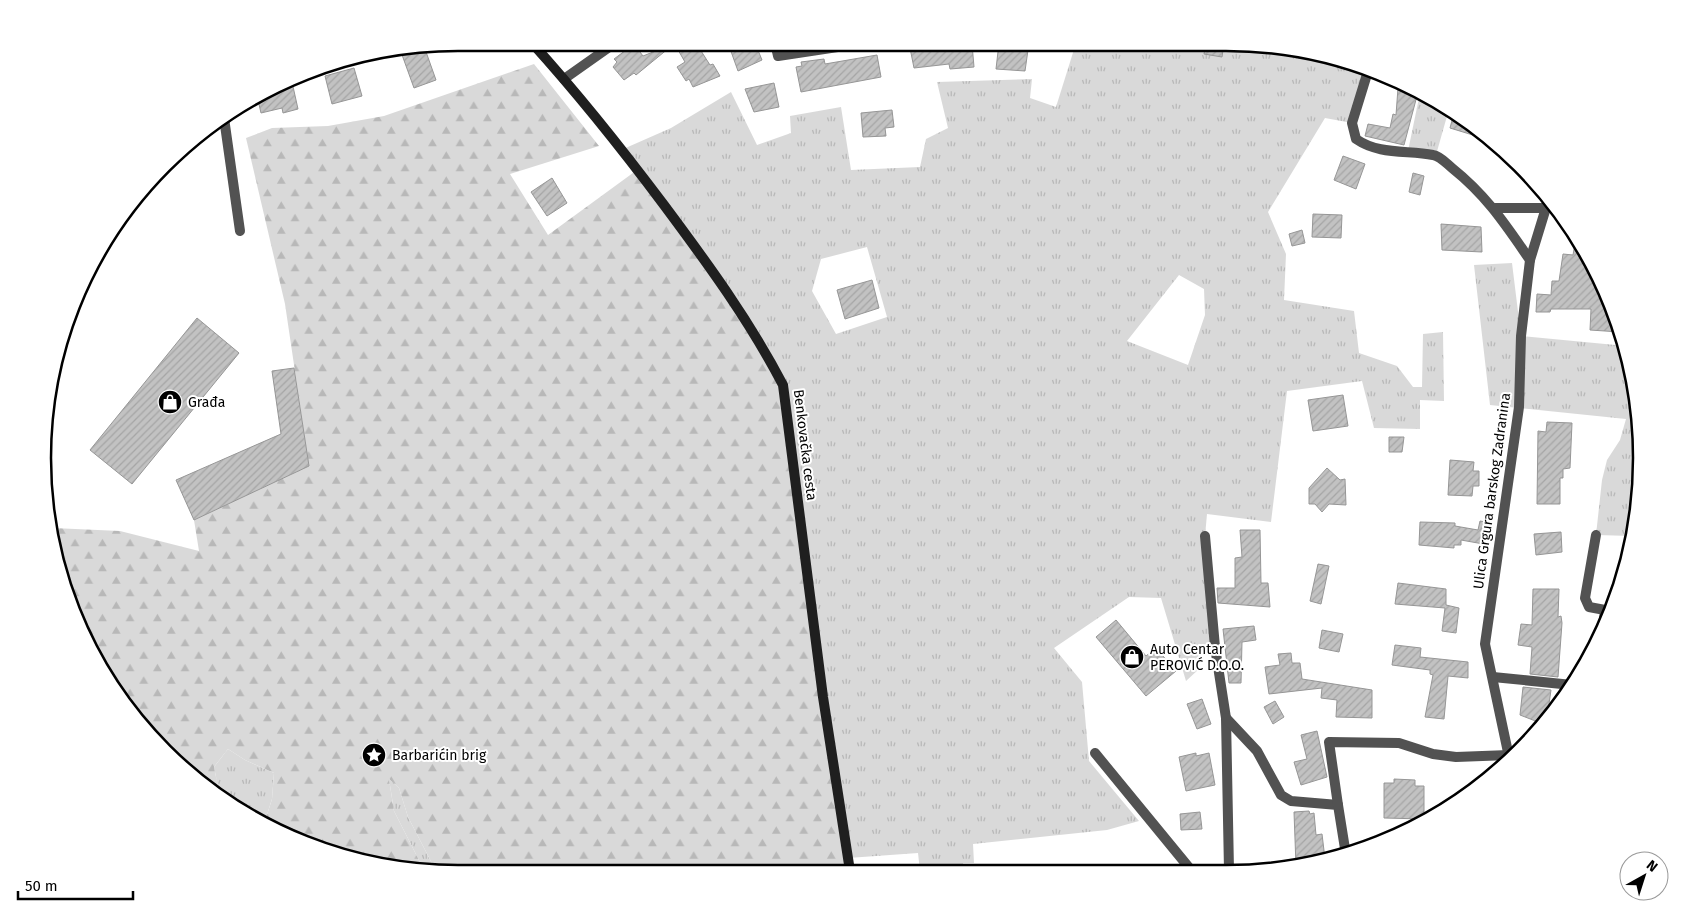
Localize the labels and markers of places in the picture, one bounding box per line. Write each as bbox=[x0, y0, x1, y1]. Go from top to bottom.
shop icon: Građa bbox=[157, 389, 183, 415]
place label: Građa bbox=[188, 394, 225, 411]
place label: Auto Centar PEROVIĆ D.O.O. bbox=[1150, 641, 1244, 674]
shop icon: Auto Centar PEROVIĆ D.O.O. bbox=[1119, 644, 1145, 670]
place icon: Barbarićin brig bbox=[361, 742, 387, 768]
place label: Barbarićin brig bbox=[392, 747, 487, 764]

